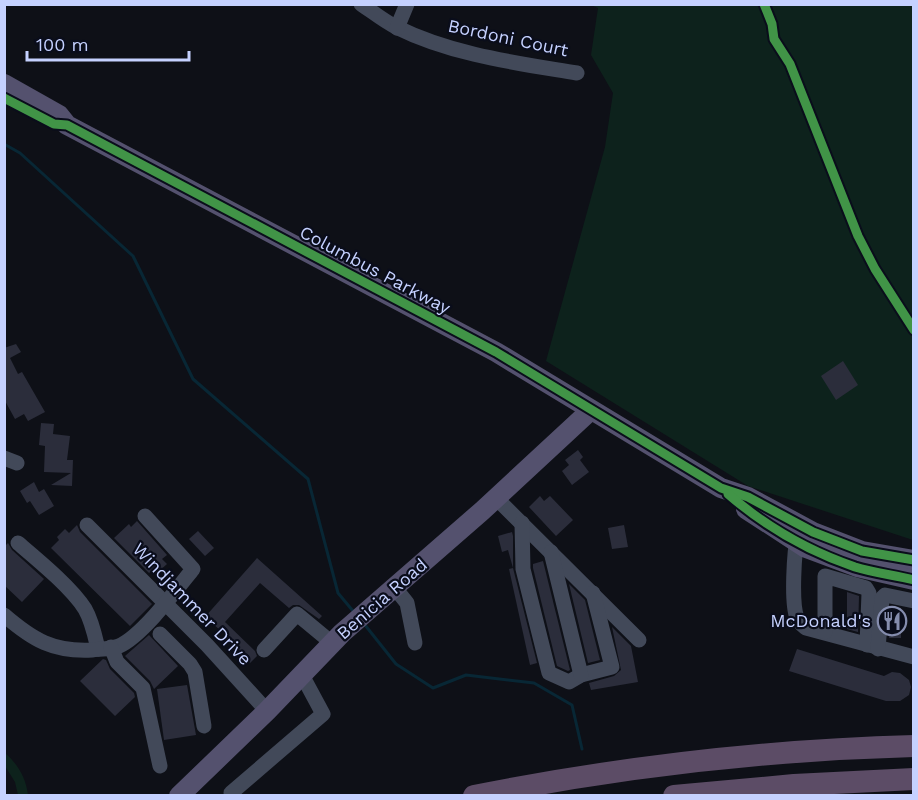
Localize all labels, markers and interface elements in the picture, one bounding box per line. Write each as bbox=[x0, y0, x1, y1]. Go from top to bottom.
street label: Bordoni Court bbox=[446, 15, 571, 61]
scale bar bbox=[27, 24, 189, 62]
text: 100 m bbox=[36, 34, 89, 55]
street label: Columbus Parkway bbox=[296, 221, 455, 318]
street label: Windjammer Drive bbox=[129, 538, 256, 669]
street label: Benicia Road bbox=[332, 554, 431, 644]
restaurant icon: McDonald's bbox=[876, 605, 908, 637]
place label: McDonald's bbox=[770, 610, 871, 631]

